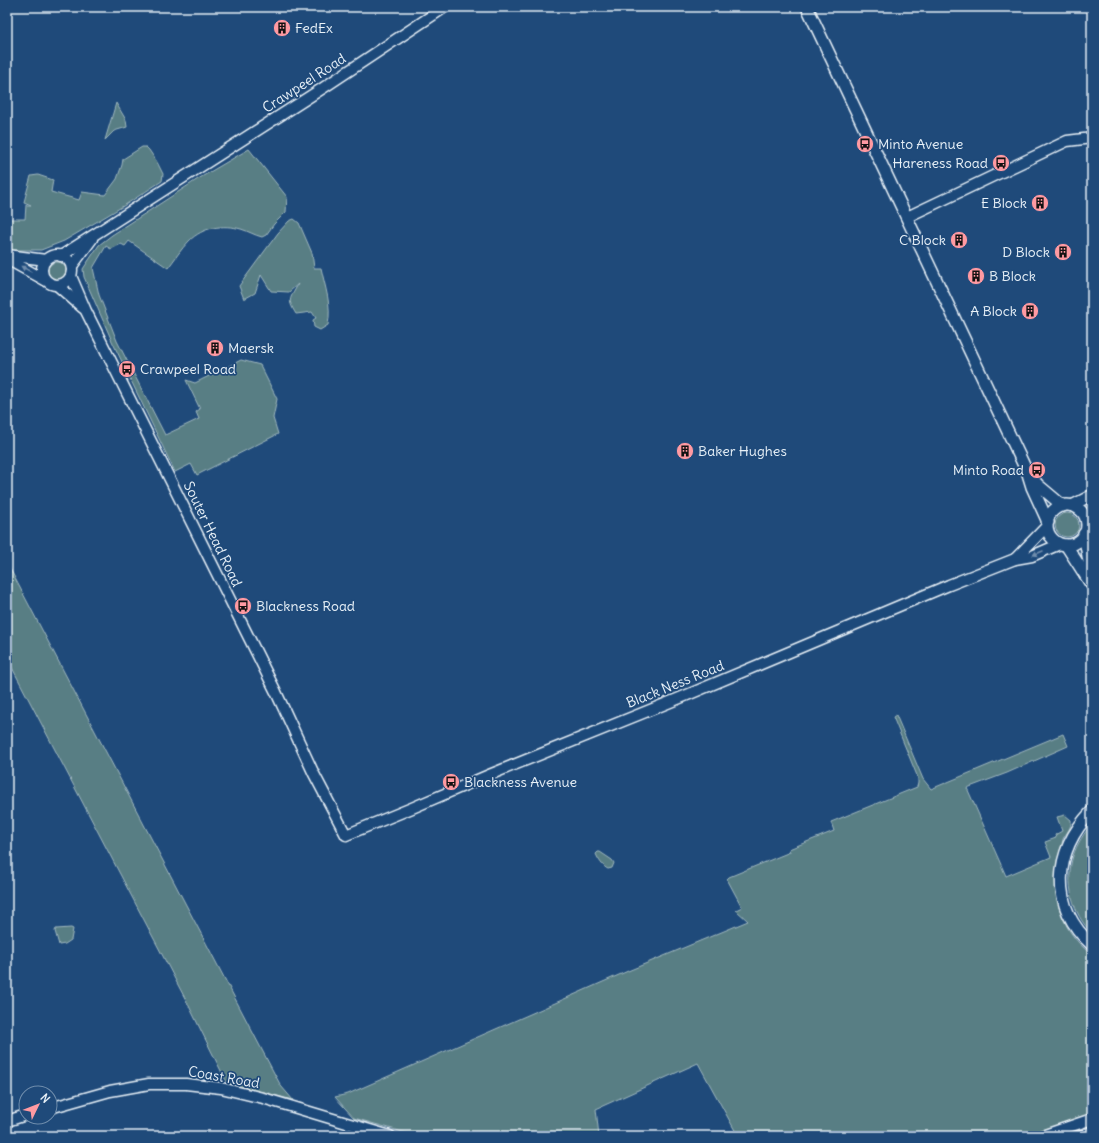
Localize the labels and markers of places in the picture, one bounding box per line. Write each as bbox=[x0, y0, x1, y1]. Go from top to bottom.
building icon: FedEx bbox=[272, 18, 292, 38]
place label: FedEx bbox=[295, 19, 333, 37]
bus stop icon: Minto Avenue bbox=[855, 134, 875, 154]
place label: Minto Avenue bbox=[878, 135, 963, 153]
bus stop icon: Hareness Road bbox=[991, 153, 1011, 173]
place label: Hareness Road bbox=[893, 154, 988, 172]
building icon: E Block bbox=[1030, 193, 1050, 213]
place label: E Block bbox=[981, 194, 1027, 212]
building icon: C Block bbox=[949, 230, 969, 250]
place label: C Block bbox=[899, 231, 946, 249]
building icon: D Block bbox=[1053, 242, 1073, 262]
place label: D Block bbox=[1002, 243, 1050, 261]
building icon: B Block bbox=[966, 266, 986, 286]
place label: B Block bbox=[989, 267, 1036, 285]
building icon: A Block bbox=[1020, 301, 1040, 321]
place label: A Block bbox=[970, 302, 1017, 320]
building icon: Maersk bbox=[205, 338, 225, 358]
place label: Maersk bbox=[228, 339, 274, 357]
bus stop icon: Crawpeel Road bbox=[117, 359, 137, 379]
place label: Crawpeel Road bbox=[140, 360, 236, 378]
building icon: Baker Hughes bbox=[675, 441, 695, 461]
place label: Baker Hughes bbox=[698, 442, 787, 460]
bus stop icon: Minto Road bbox=[1027, 460, 1047, 480]
place label: Minto Road bbox=[953, 461, 1024, 479]
bus stop icon: Blackness Road bbox=[233, 596, 253, 616]
place label: Blackness Road bbox=[256, 597, 355, 615]
bus stop icon: Blackness Avenue bbox=[441, 772, 461, 792]
place label: Blackness Avenue bbox=[464, 773, 577, 791]

